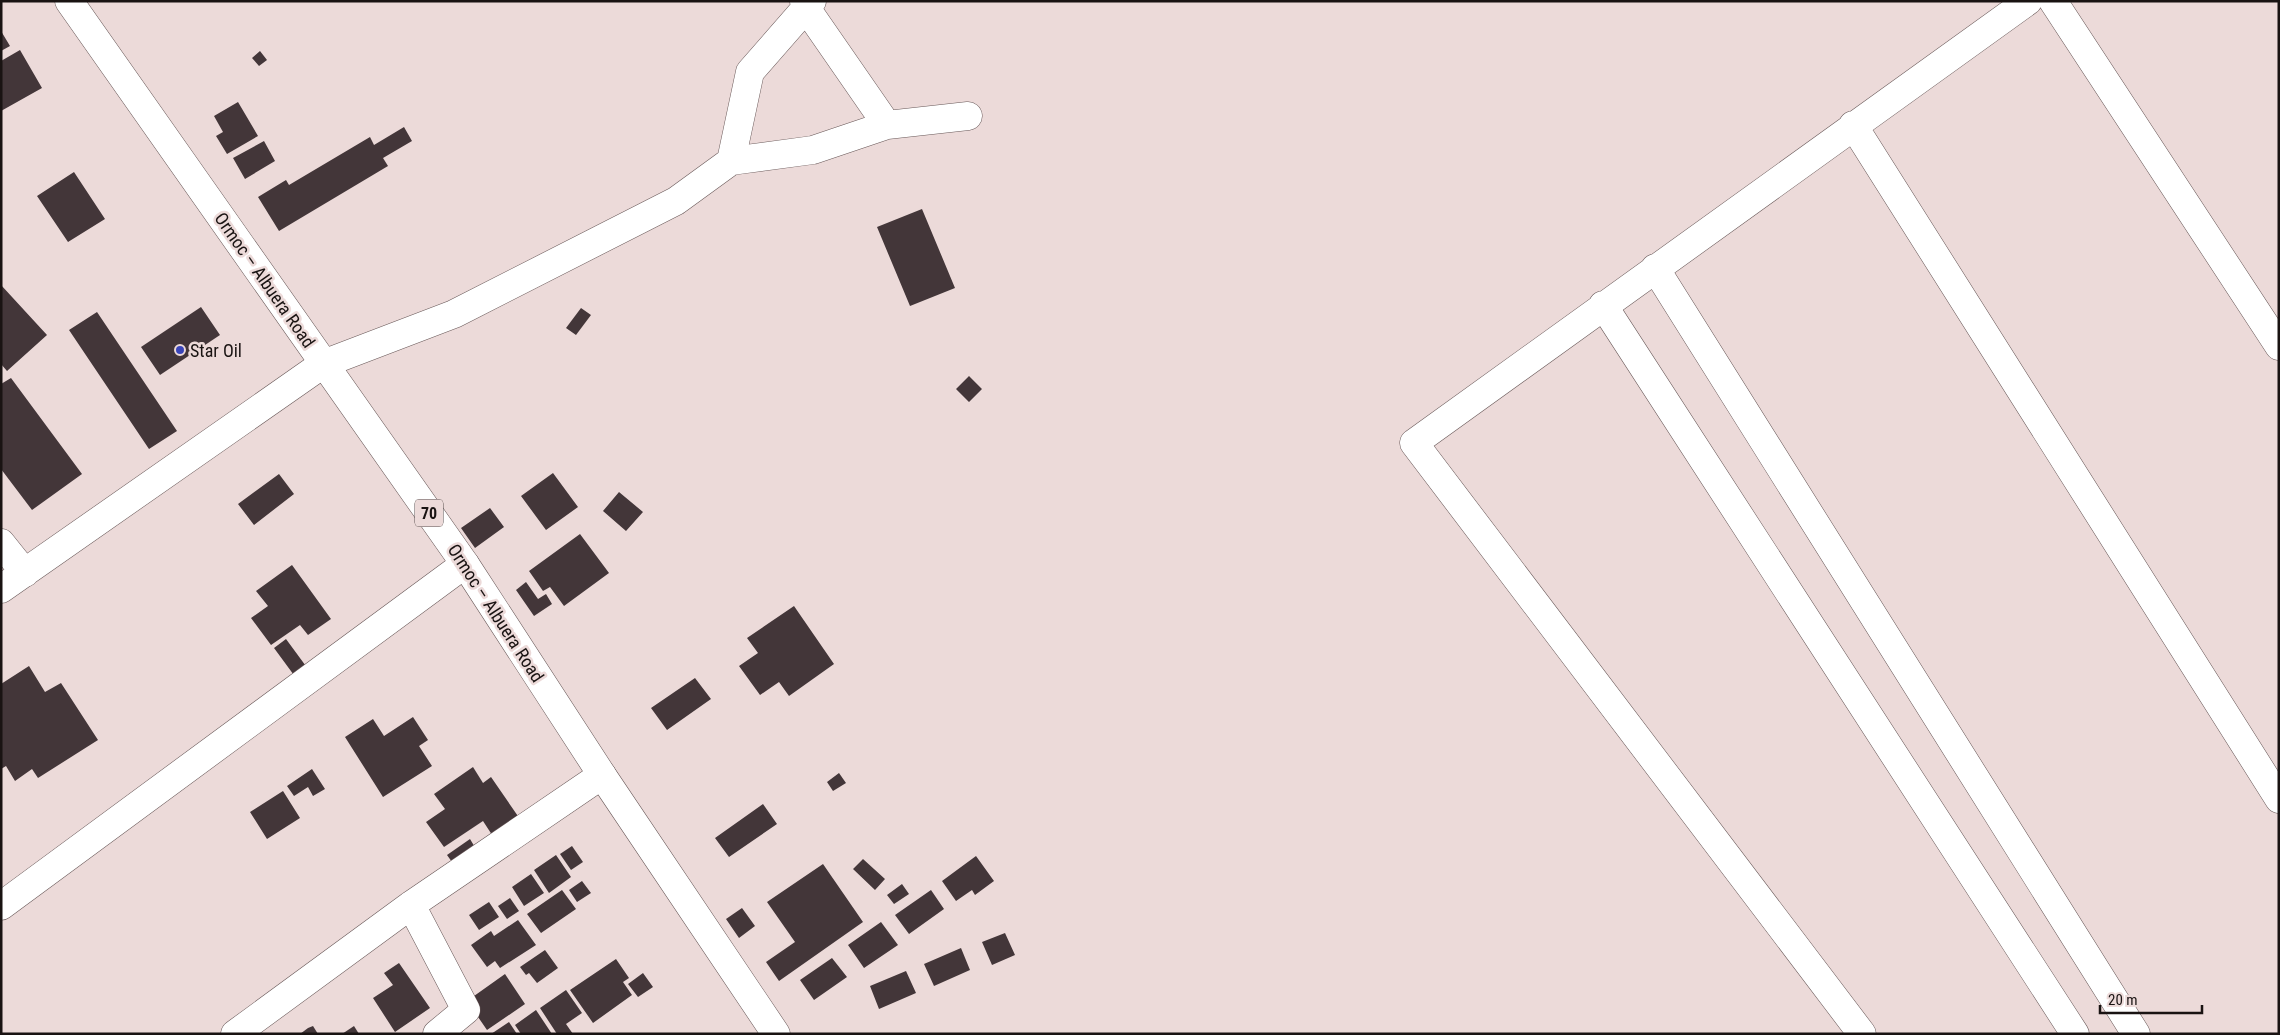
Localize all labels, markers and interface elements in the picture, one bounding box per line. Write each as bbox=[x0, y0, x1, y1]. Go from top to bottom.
street label: Ormoc – Albuera Road bbox=[210, 208, 320, 352]
place label: Star Oil bbox=[190, 340, 242, 361]
marker: Star Oil bbox=[174, 344, 186, 356]
road number: 70 bbox=[415, 499, 443, 526]
street label: Ormoc – Albuera Road bbox=[444, 540, 548, 686]
scale bar bbox=[2100, 982, 2202, 1014]
text: 20 m bbox=[2108, 991, 2138, 1009]

